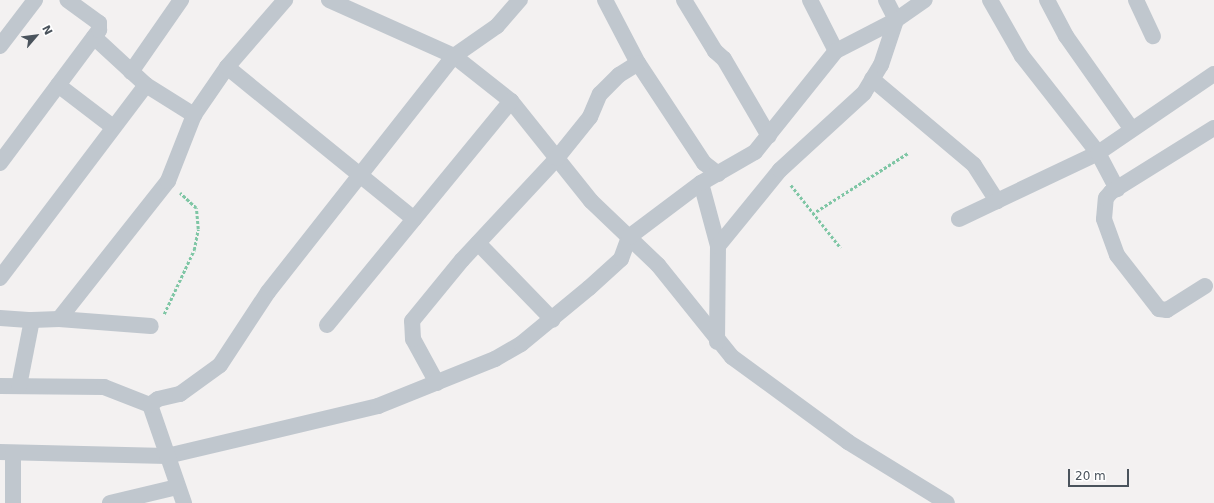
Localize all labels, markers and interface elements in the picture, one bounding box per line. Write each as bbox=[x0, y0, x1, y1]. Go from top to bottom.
north arrow bbox=[16, 16, 56, 56]
text: N bbox=[39, 23, 55, 37]
scale bar bbox=[1070, 461, 1131, 487]
text: 20 m bbox=[1075, 469, 1106, 483]

